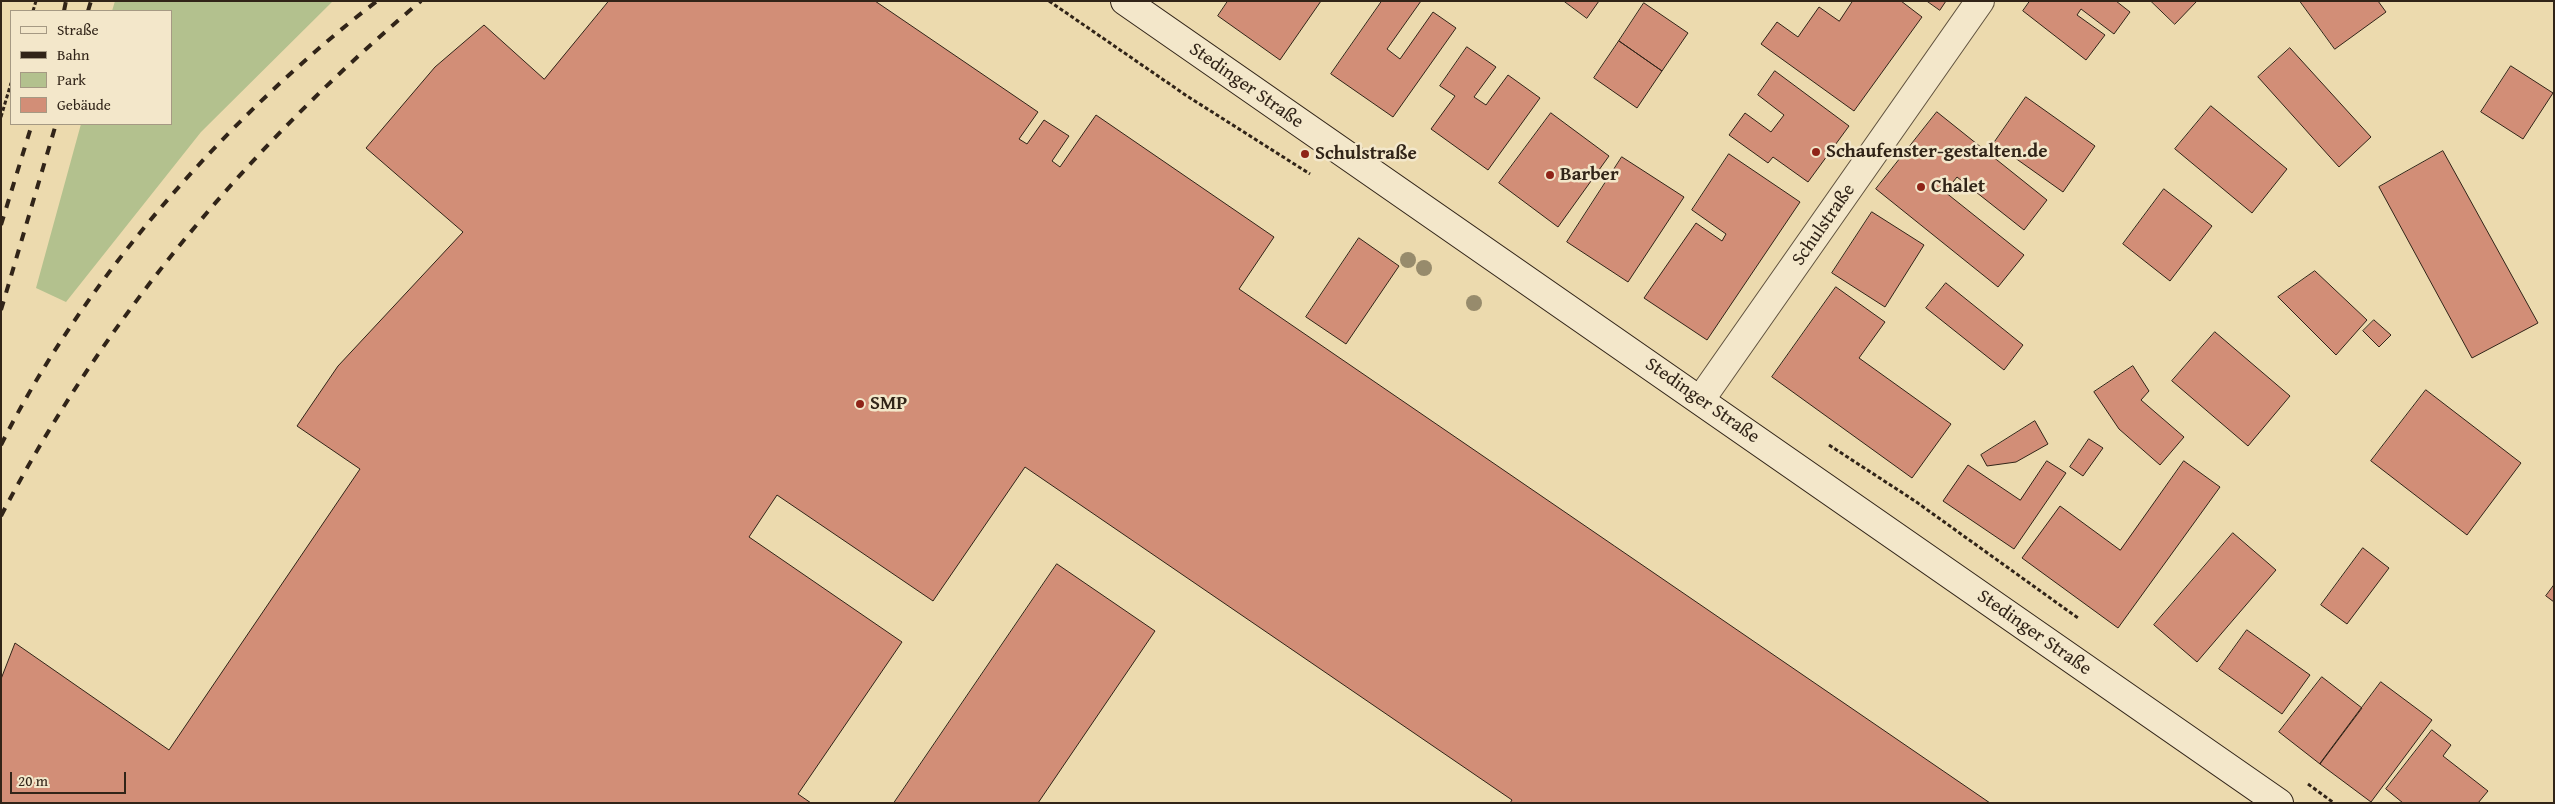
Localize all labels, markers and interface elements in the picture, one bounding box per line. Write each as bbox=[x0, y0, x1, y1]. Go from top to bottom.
legend bbox=[10, 10, 172, 125]
text: Straße bbox=[57, 19, 99, 40]
street label: Stedinger Straße bbox=[1185, 38, 1307, 134]
text: Bahn bbox=[57, 44, 89, 65]
text: Park bbox=[57, 69, 86, 90]
text: Gebäude bbox=[57, 94, 111, 115]
place label: Schaufenster-gestalten.de bbox=[1826, 141, 2047, 163]
place label: Schulstraße bbox=[1315, 143, 1417, 165]
marker: Schaufenster-gestalten.de bbox=[1810, 146, 1822, 158]
marker: Schulstraße bbox=[1299, 148, 1311, 160]
place label: Barber bbox=[1560, 164, 1619, 186]
marker: Barber bbox=[1544, 169, 1556, 181]
place label: Chalet bbox=[1931, 176, 1985, 198]
street label: Schulstraße bbox=[1788, 180, 1860, 270]
marker: Chalet bbox=[1915, 181, 1927, 193]
street label: Stedinger Straße bbox=[1641, 353, 1763, 449]
place label: SMP bbox=[870, 393, 907, 415]
marker: SMP bbox=[854, 398, 866, 410]
street label: Stedinger Straße bbox=[1973, 585, 2095, 681]
scale bar bbox=[12, 762, 129, 794]
text: 20 m bbox=[18, 770, 48, 791]

